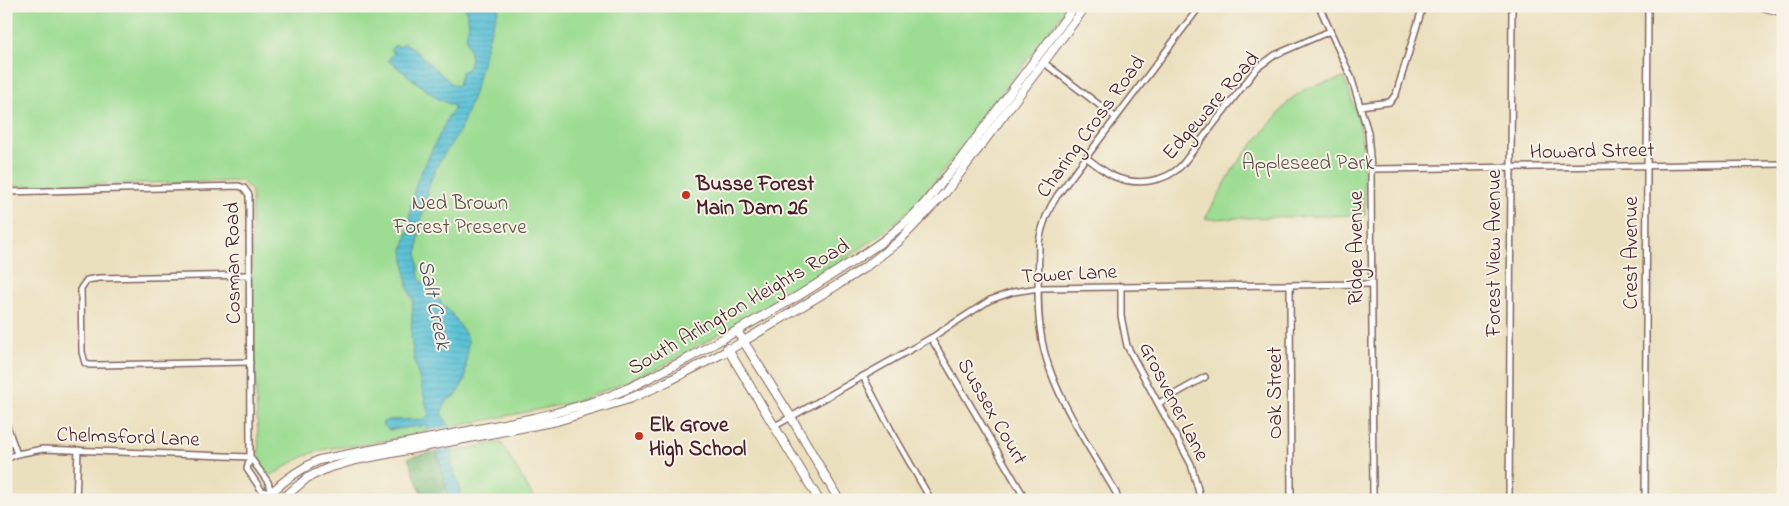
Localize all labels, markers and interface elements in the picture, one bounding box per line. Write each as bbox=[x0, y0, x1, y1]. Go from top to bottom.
street label: Edgeware Road bbox=[1156, 45, 1269, 169]
street label: Charing Cross Road bbox=[1030, 50, 1155, 206]
street label: Howard Street bbox=[1529, 136, 1655, 168]
park label: Appleseed Park bbox=[1242, 149, 1375, 179]
street label: Forest View Avenue bbox=[1480, 169, 1510, 338]
place label: Busse Forest Main Dam 26 bbox=[695, 170, 815, 224]
park label: Ned Brown Forest Preserve bbox=[392, 189, 527, 243]
marker: Busse Forest Main Dam 26 bbox=[680, 189, 692, 201]
street label: Ridge Avenue bbox=[1342, 190, 1374, 305]
street label: Crest Avenue bbox=[1617, 196, 1647, 310]
street label: Cosman Road bbox=[218, 201, 250, 324]
street label: South Arlington Heights Road bbox=[623, 232, 857, 385]
water label: Salt Creek bbox=[408, 257, 458, 354]
street label: Tower Lane bbox=[1020, 257, 1118, 292]
street label: Grosvener Lane bbox=[1130, 337, 1216, 467]
street label: Oak Street bbox=[1261, 347, 1291, 439]
street label: Sussex Court bbox=[949, 353, 1034, 471]
place label: Elk Grove High School bbox=[649, 411, 747, 467]
street label: Chelmsford Lane bbox=[56, 421, 201, 456]
marker: Elk Grove High School bbox=[633, 430, 645, 442]

